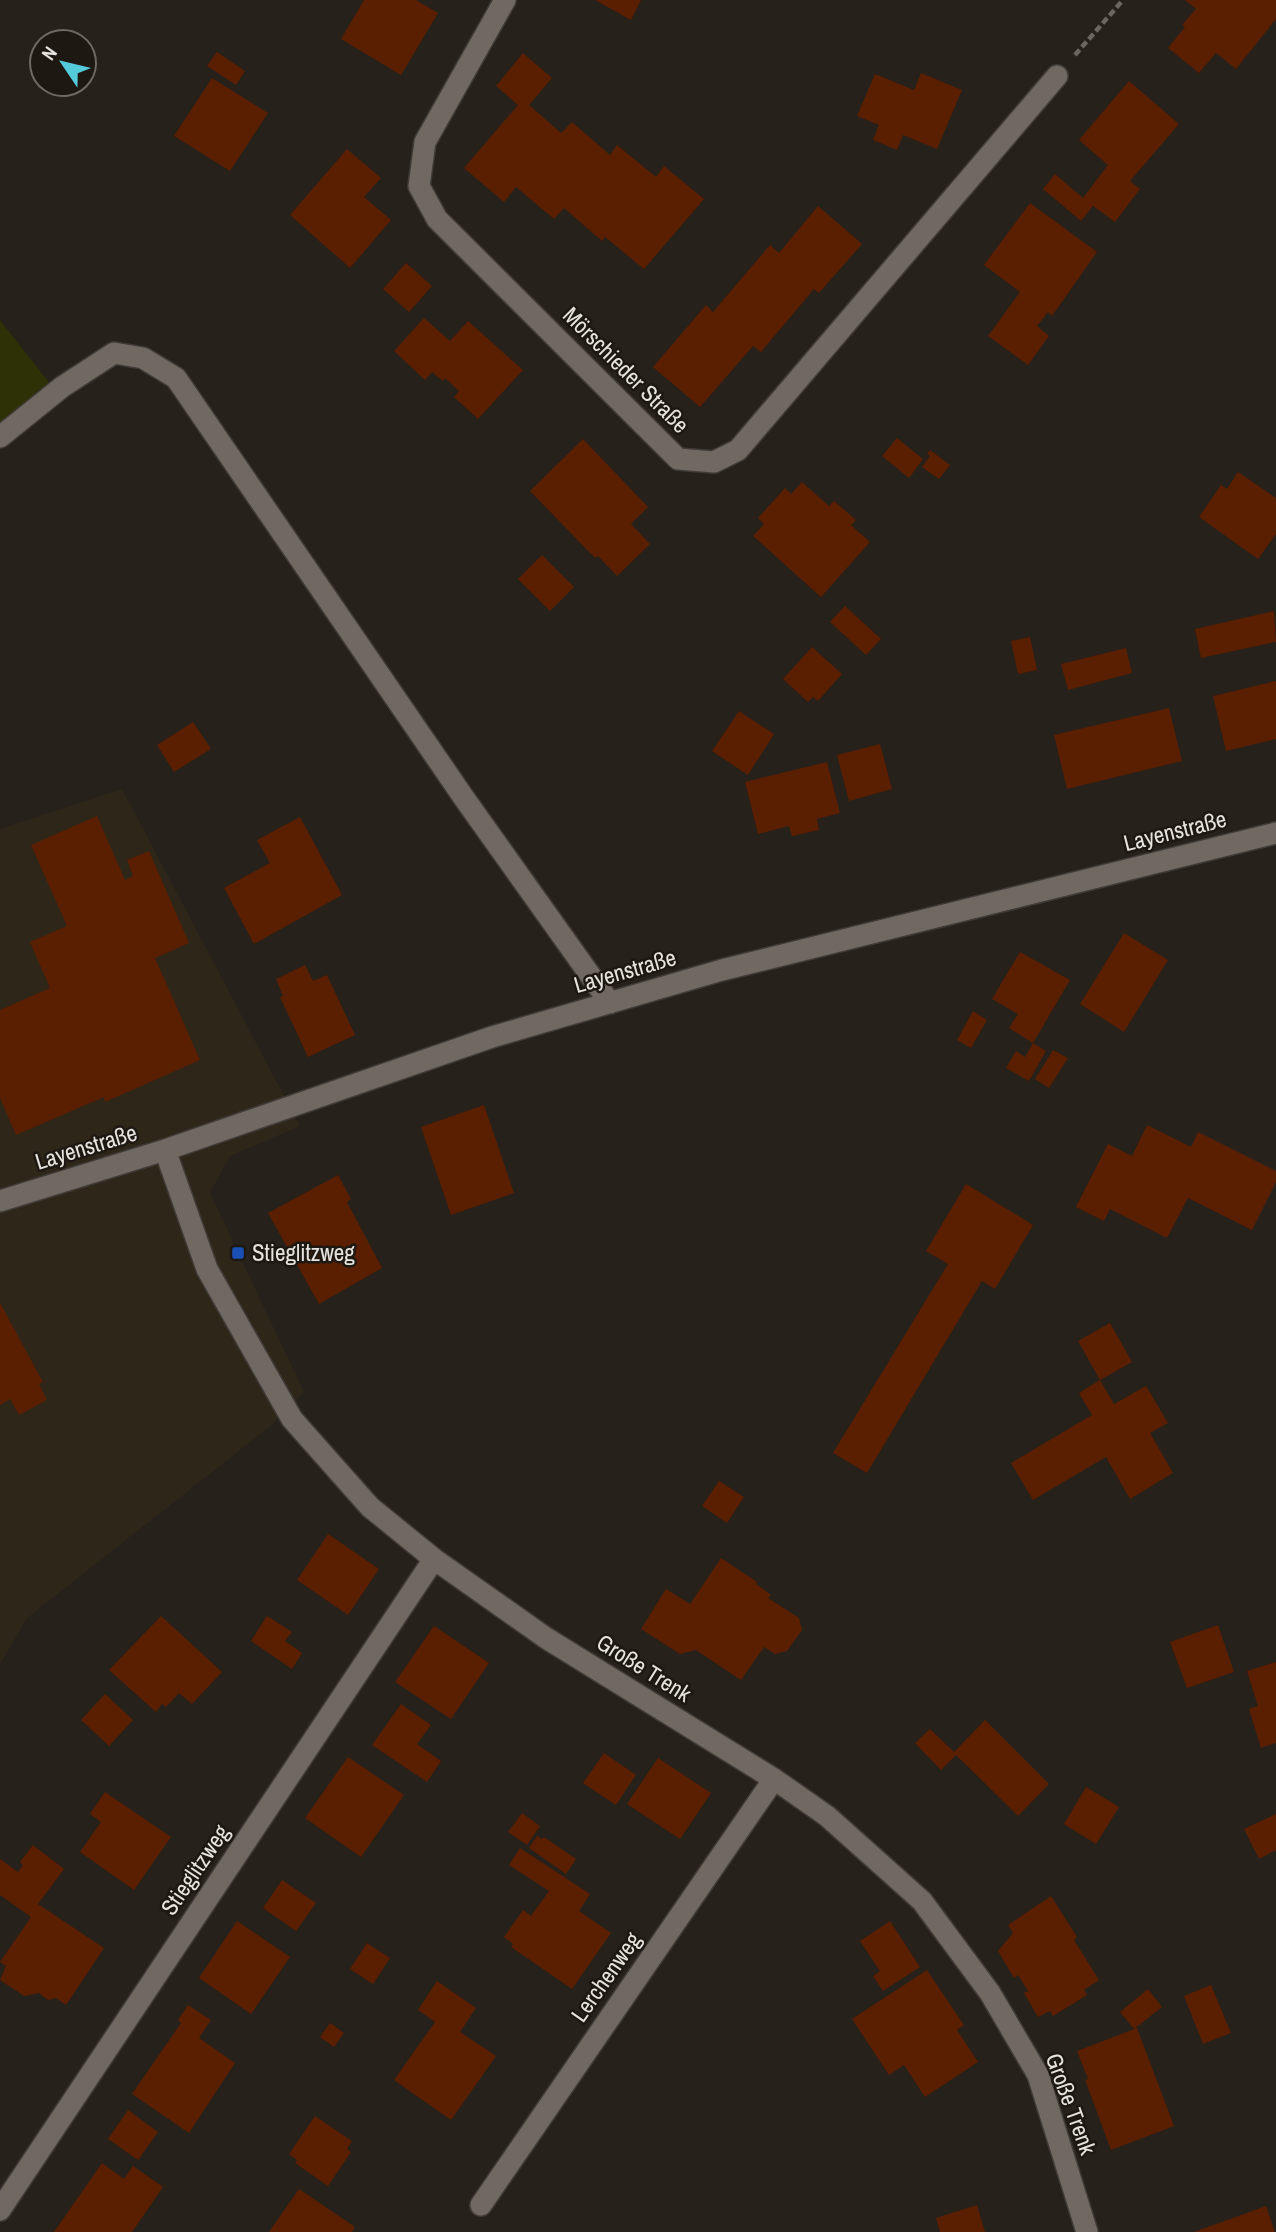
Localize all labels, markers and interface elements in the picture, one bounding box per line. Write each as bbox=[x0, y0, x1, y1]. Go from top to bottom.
north arrow bbox=[28, 28, 98, 98]
text: N bbox=[35, 41, 63, 65]
street label: Mörschieder Straße bbox=[556, 300, 696, 440]
street label: Layenstraße bbox=[1120, 803, 1229, 858]
street label: Layenstraße bbox=[570, 941, 680, 1000]
street label: Layenstraße bbox=[31, 1116, 141, 1177]
place label: Stieglitzweg bbox=[252, 1237, 355, 1268]
marker: Stieglitzweg bbox=[230, 1245, 246, 1261]
street label: Große Trenk bbox=[591, 1626, 698, 1709]
street label: Stieglitzweg bbox=[153, 1818, 236, 1921]
street label: Lerchenweg bbox=[563, 1925, 648, 2028]
street label: Große Trenk bbox=[1039, 2049, 1104, 2159]

